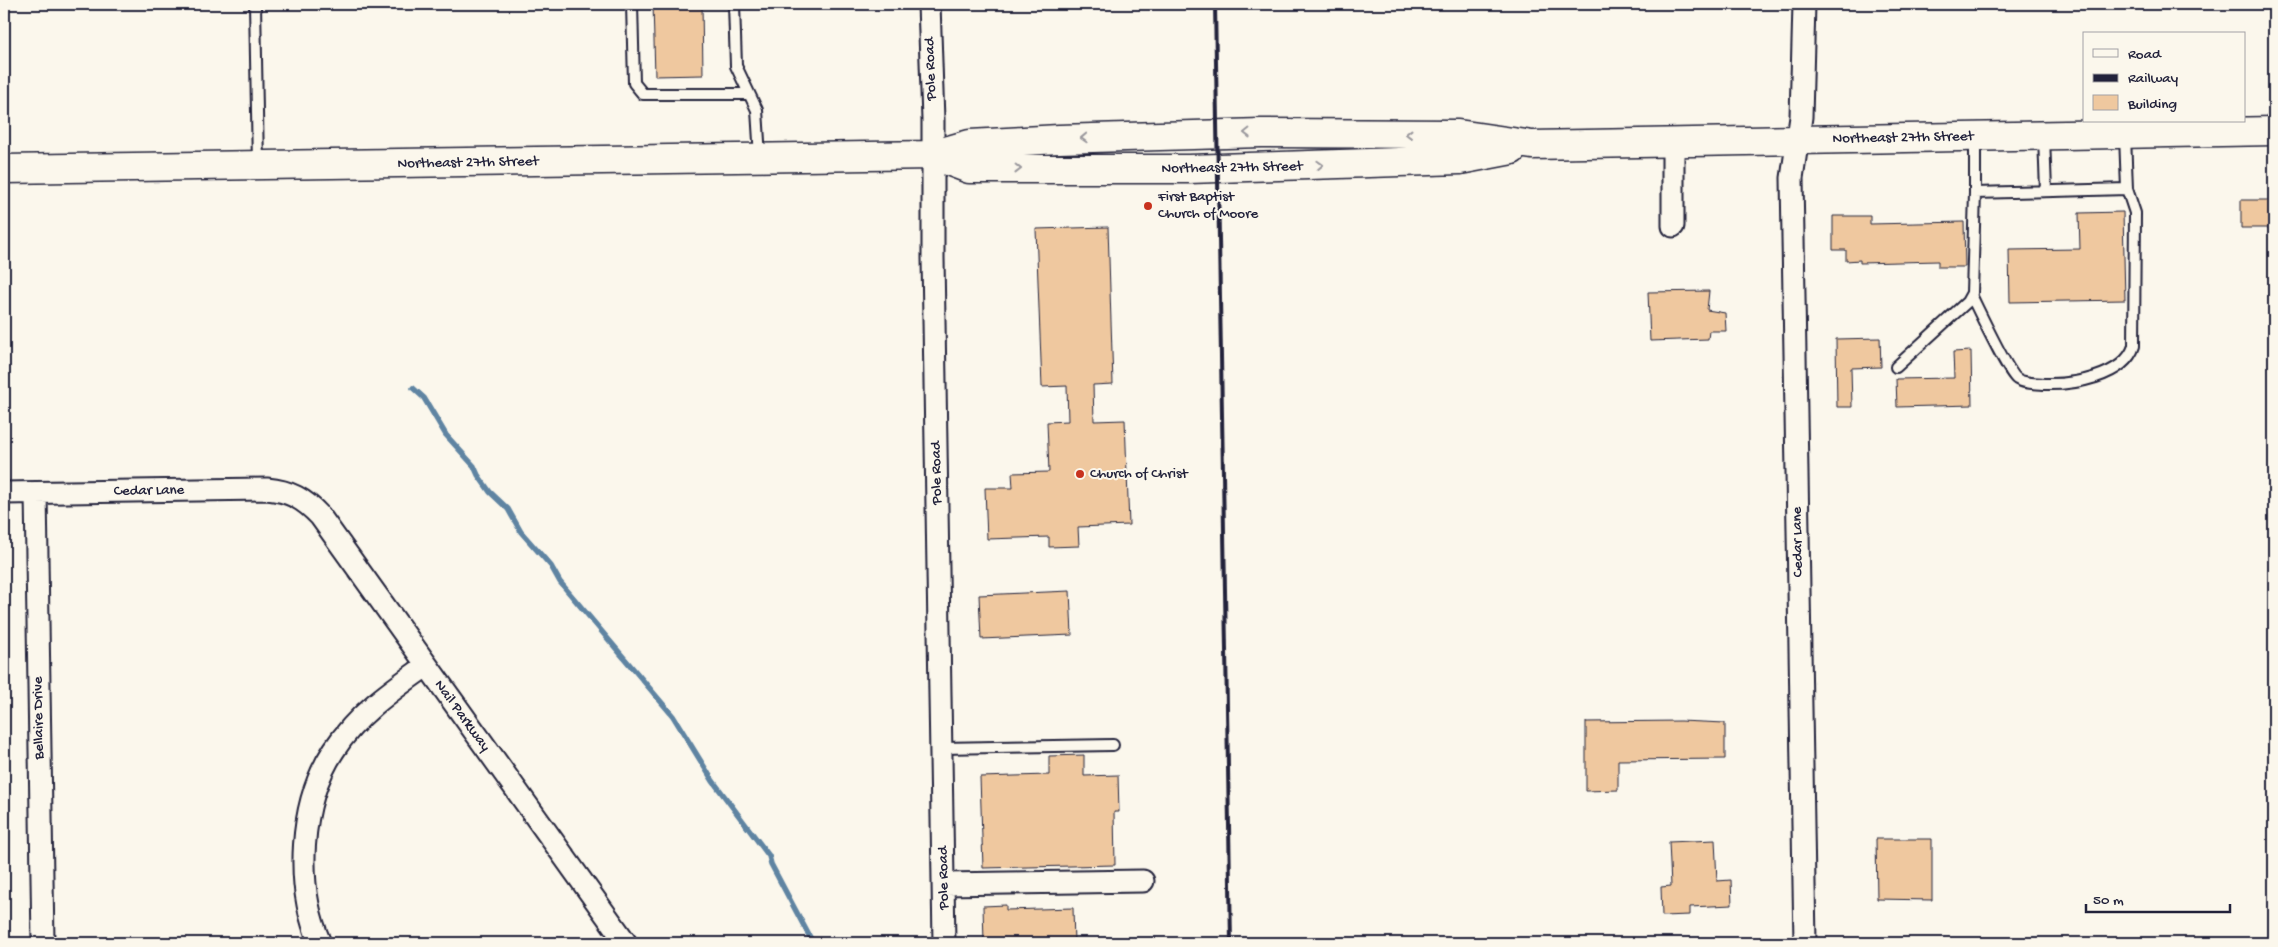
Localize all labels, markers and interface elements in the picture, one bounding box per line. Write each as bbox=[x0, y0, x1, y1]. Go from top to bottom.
legend bbox=[2083, 32, 2246, 122]
street label: Pole Road bbox=[921, 36, 941, 102]
text: Road bbox=[2128, 46, 2162, 64]
text: Railway bbox=[2128, 70, 2179, 88]
text: Building bbox=[2127, 96, 2177, 114]
one-way arrow bbox=[1242, 128, 1250, 138]
street label: Northeast 27th Street bbox=[1832, 128, 1976, 148]
one-way arrow bbox=[1405, 129, 1412, 139]
one-way arrow bbox=[1080, 133, 1088, 143]
street label: Northeast 27th Street bbox=[397, 153, 541, 173]
street label: Northeast 27th Street bbox=[1161, 158, 1305, 178]
one-way arrow bbox=[1316, 160, 1324, 171]
one-way arrow bbox=[1014, 164, 1022, 175]
place label: First Baptist Church of Moore bbox=[1157, 188, 1258, 223]
marker: First Baptist Church of Moore bbox=[1142, 200, 1154, 212]
street label: Pole Road bbox=[927, 440, 947, 506]
place label: Church of Christ bbox=[1090, 465, 1189, 483]
marker: Church of Christ bbox=[1074, 468, 1086, 480]
street label: Cedar Lane bbox=[114, 481, 185, 501]
street label: Cedar Lane bbox=[1788, 506, 1808, 577]
street label: Bellaire Drive bbox=[29, 676, 49, 761]
street label: Nail Parkway bbox=[430, 677, 494, 756]
street label: Pole Road bbox=[934, 845, 954, 911]
scale bar bbox=[2086, 882, 2229, 914]
text: 50 m bbox=[2093, 892, 2124, 910]

